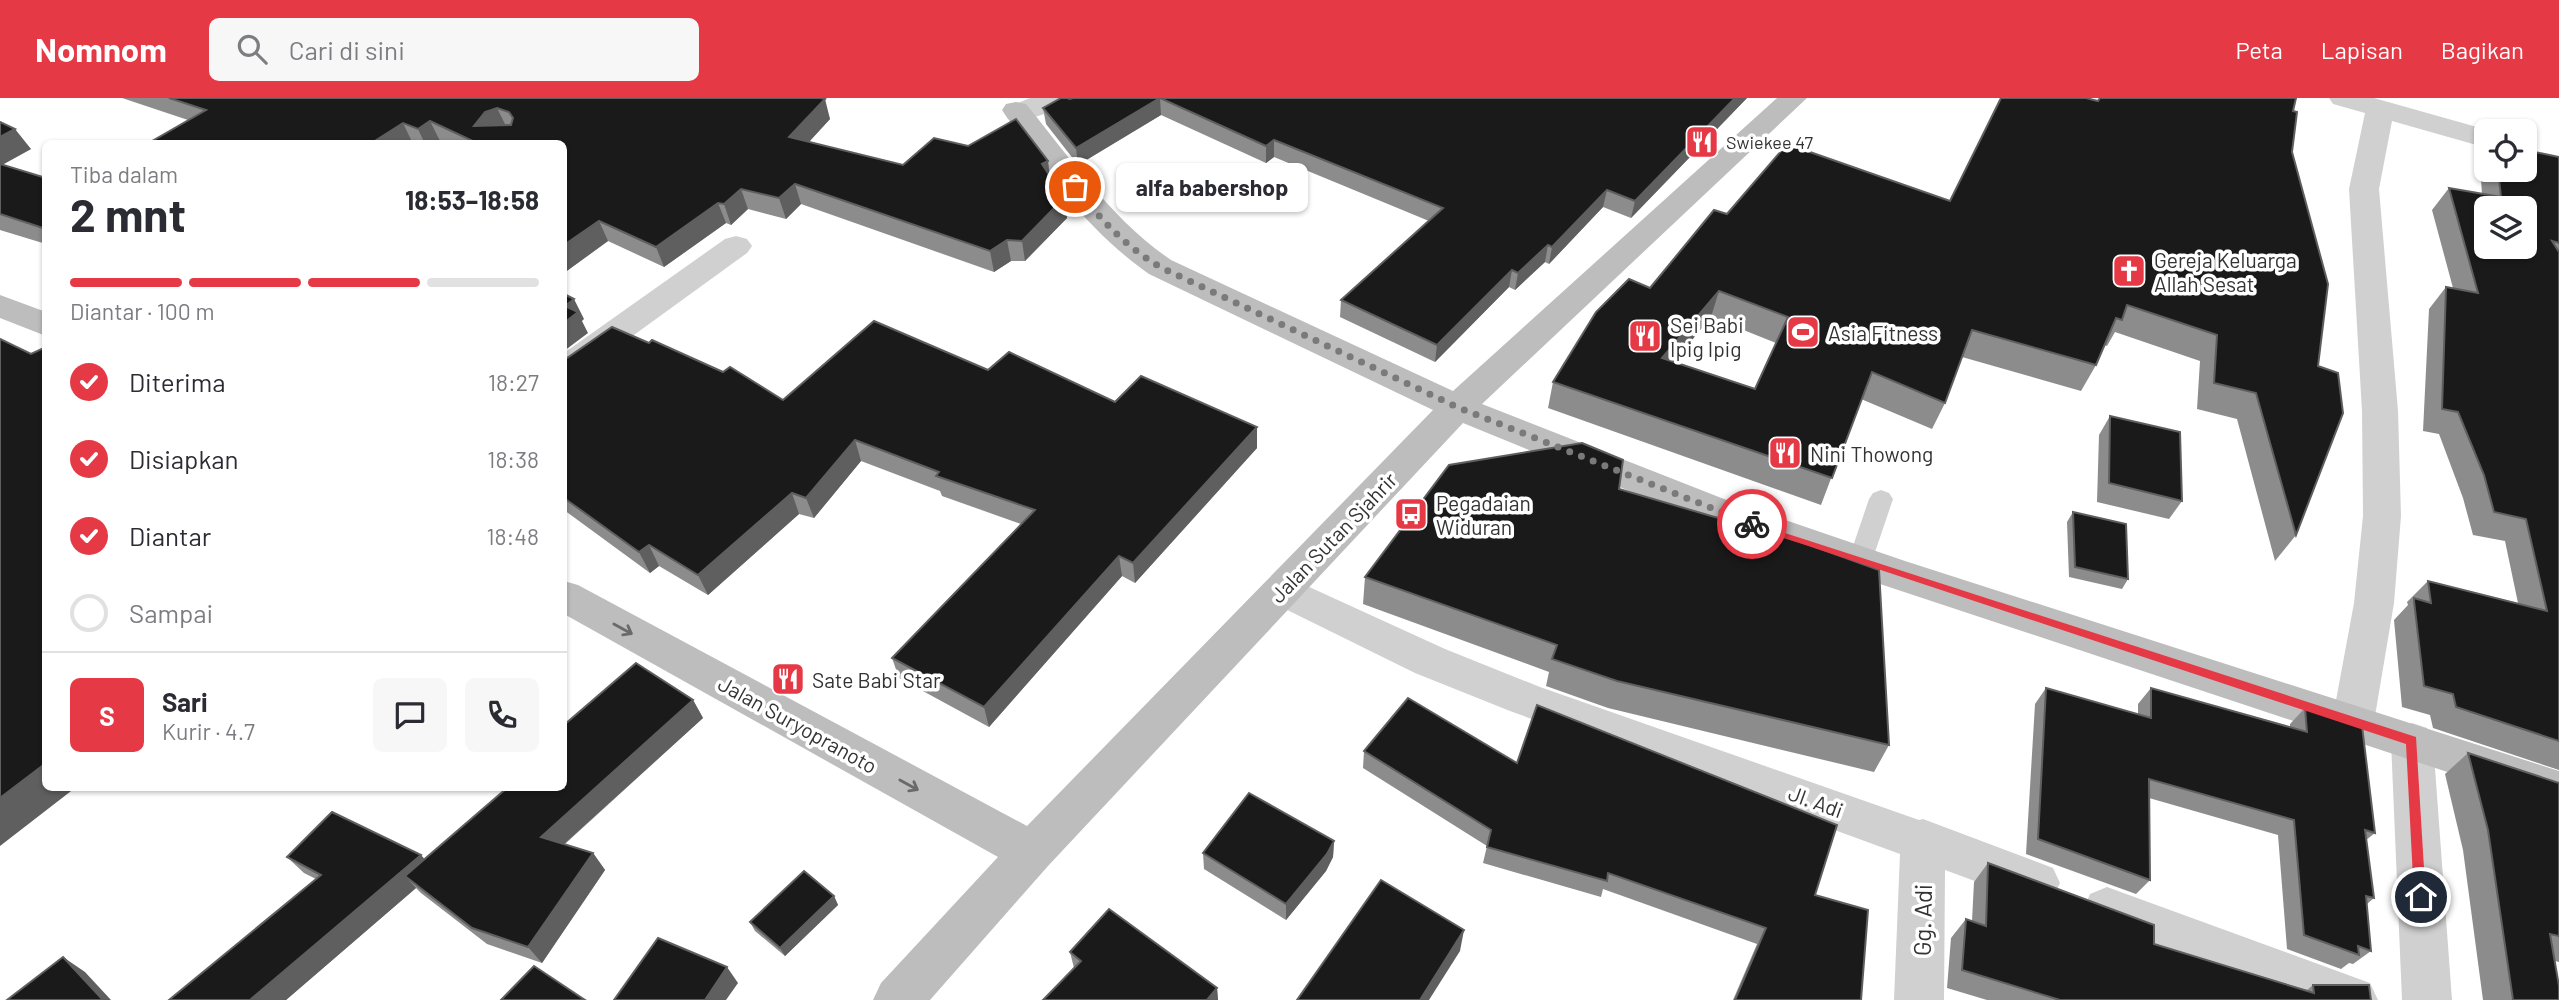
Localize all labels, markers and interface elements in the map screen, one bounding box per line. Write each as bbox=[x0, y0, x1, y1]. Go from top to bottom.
search box bbox=[209, 18, 699, 81]
text: Nomnom bbox=[35, 29, 167, 69]
icon: search bbox=[233, 30, 271, 68]
text: Cari di sini bbox=[289, 34, 405, 65]
text: Peta bbox=[2235, 35, 2283, 64]
text: Lapisan bbox=[2321, 35, 2403, 64]
text: Bagikan bbox=[2441, 35, 2524, 64]
map controls bbox=[2474, 119, 2537, 259]
button: locate bbox=[2474, 119, 2537, 182]
restaurant icon: Swiekee 47 bbox=[1683, 123, 1721, 161]
place label: Swiekee 47 bbox=[1726, 131, 1814, 153]
pin bbox=[1045, 157, 1105, 217]
text: Tiba dalam bbox=[70, 160, 178, 188]
callout: alfa babershop bbox=[1117, 162, 1310, 212]
icon: bag bbox=[1056, 168, 1094, 206]
text: alfa babershop bbox=[1136, 173, 1288, 201]
text: 18:53–18:58 bbox=[405, 184, 539, 215]
text: 2 mnt bbox=[70, 186, 186, 241]
button: layers bbox=[2474, 196, 2537, 259]
place label: Gereja Keluarga Allah Sesat bbox=[2154, 247, 2297, 296]
church icon: Gereja Keluarga Allah Sesat bbox=[2110, 252, 2148, 290]
text: Diantar · 100 m bbox=[70, 297, 214, 325]
place label: Sei Babi Ipig Ipig bbox=[1670, 312, 1744, 361]
sports icon: Asia Fitness bbox=[1784, 313, 1822, 351]
restaurant icon: Sei Babi Ipig Ipig bbox=[1626, 317, 1664, 355]
place label: Asia Fitness bbox=[1828, 320, 1938, 345]
icon: check bbox=[70, 363, 108, 401]
text: Diterima bbox=[129, 366, 226, 397]
text: 18:27 bbox=[488, 368, 539, 396]
restaurant icon: Nini Thowong bbox=[1766, 434, 1804, 472]
icon: check bbox=[70, 440, 108, 478]
place label: Nini Thowong bbox=[1810, 441, 1933, 466]
text: Disiapkan bbox=[129, 443, 239, 474]
text: 18:38 bbox=[487, 445, 539, 473]
street label: Jalan Sutan Sjahrir bbox=[1264, 466, 1402, 607]
courier bbox=[1717, 489, 1787, 559]
place label: Pegadaian Widuran bbox=[1436, 490, 1531, 539]
bus stop icon: Pegadaian Widuran bbox=[1392, 495, 1430, 533]
icon: bike bbox=[1733, 505, 1771, 543]
icon: check bbox=[70, 517, 108, 555]
text: Diantar bbox=[129, 520, 211, 551]
text: 18:48 bbox=[487, 522, 539, 550]
text: Sampai bbox=[129, 597, 213, 628]
one-way arrow bbox=[613, 622, 633, 636]
restaurant icon: Sate Babi Star bbox=[769, 660, 807, 698]
place label: Sate Babi Star bbox=[812, 667, 941, 692]
street label: Jalan Suryopranoto bbox=[714, 670, 882, 778]
button: chat bbox=[373, 678, 447, 752]
button: phone bbox=[465, 678, 539, 752]
text: Sari bbox=[162, 686, 208, 717]
text: S bbox=[99, 700, 115, 731]
text: Kurir · 4.7 bbox=[162, 717, 255, 745]
one-way arrow bbox=[898, 779, 919, 792]
street label: Jl. Adi bbox=[1785, 780, 1847, 822]
pin bbox=[2391, 867, 2451, 927]
icon: home bbox=[2402, 878, 2440, 916]
street label: Gg. Adi bbox=[1907, 884, 1937, 956]

